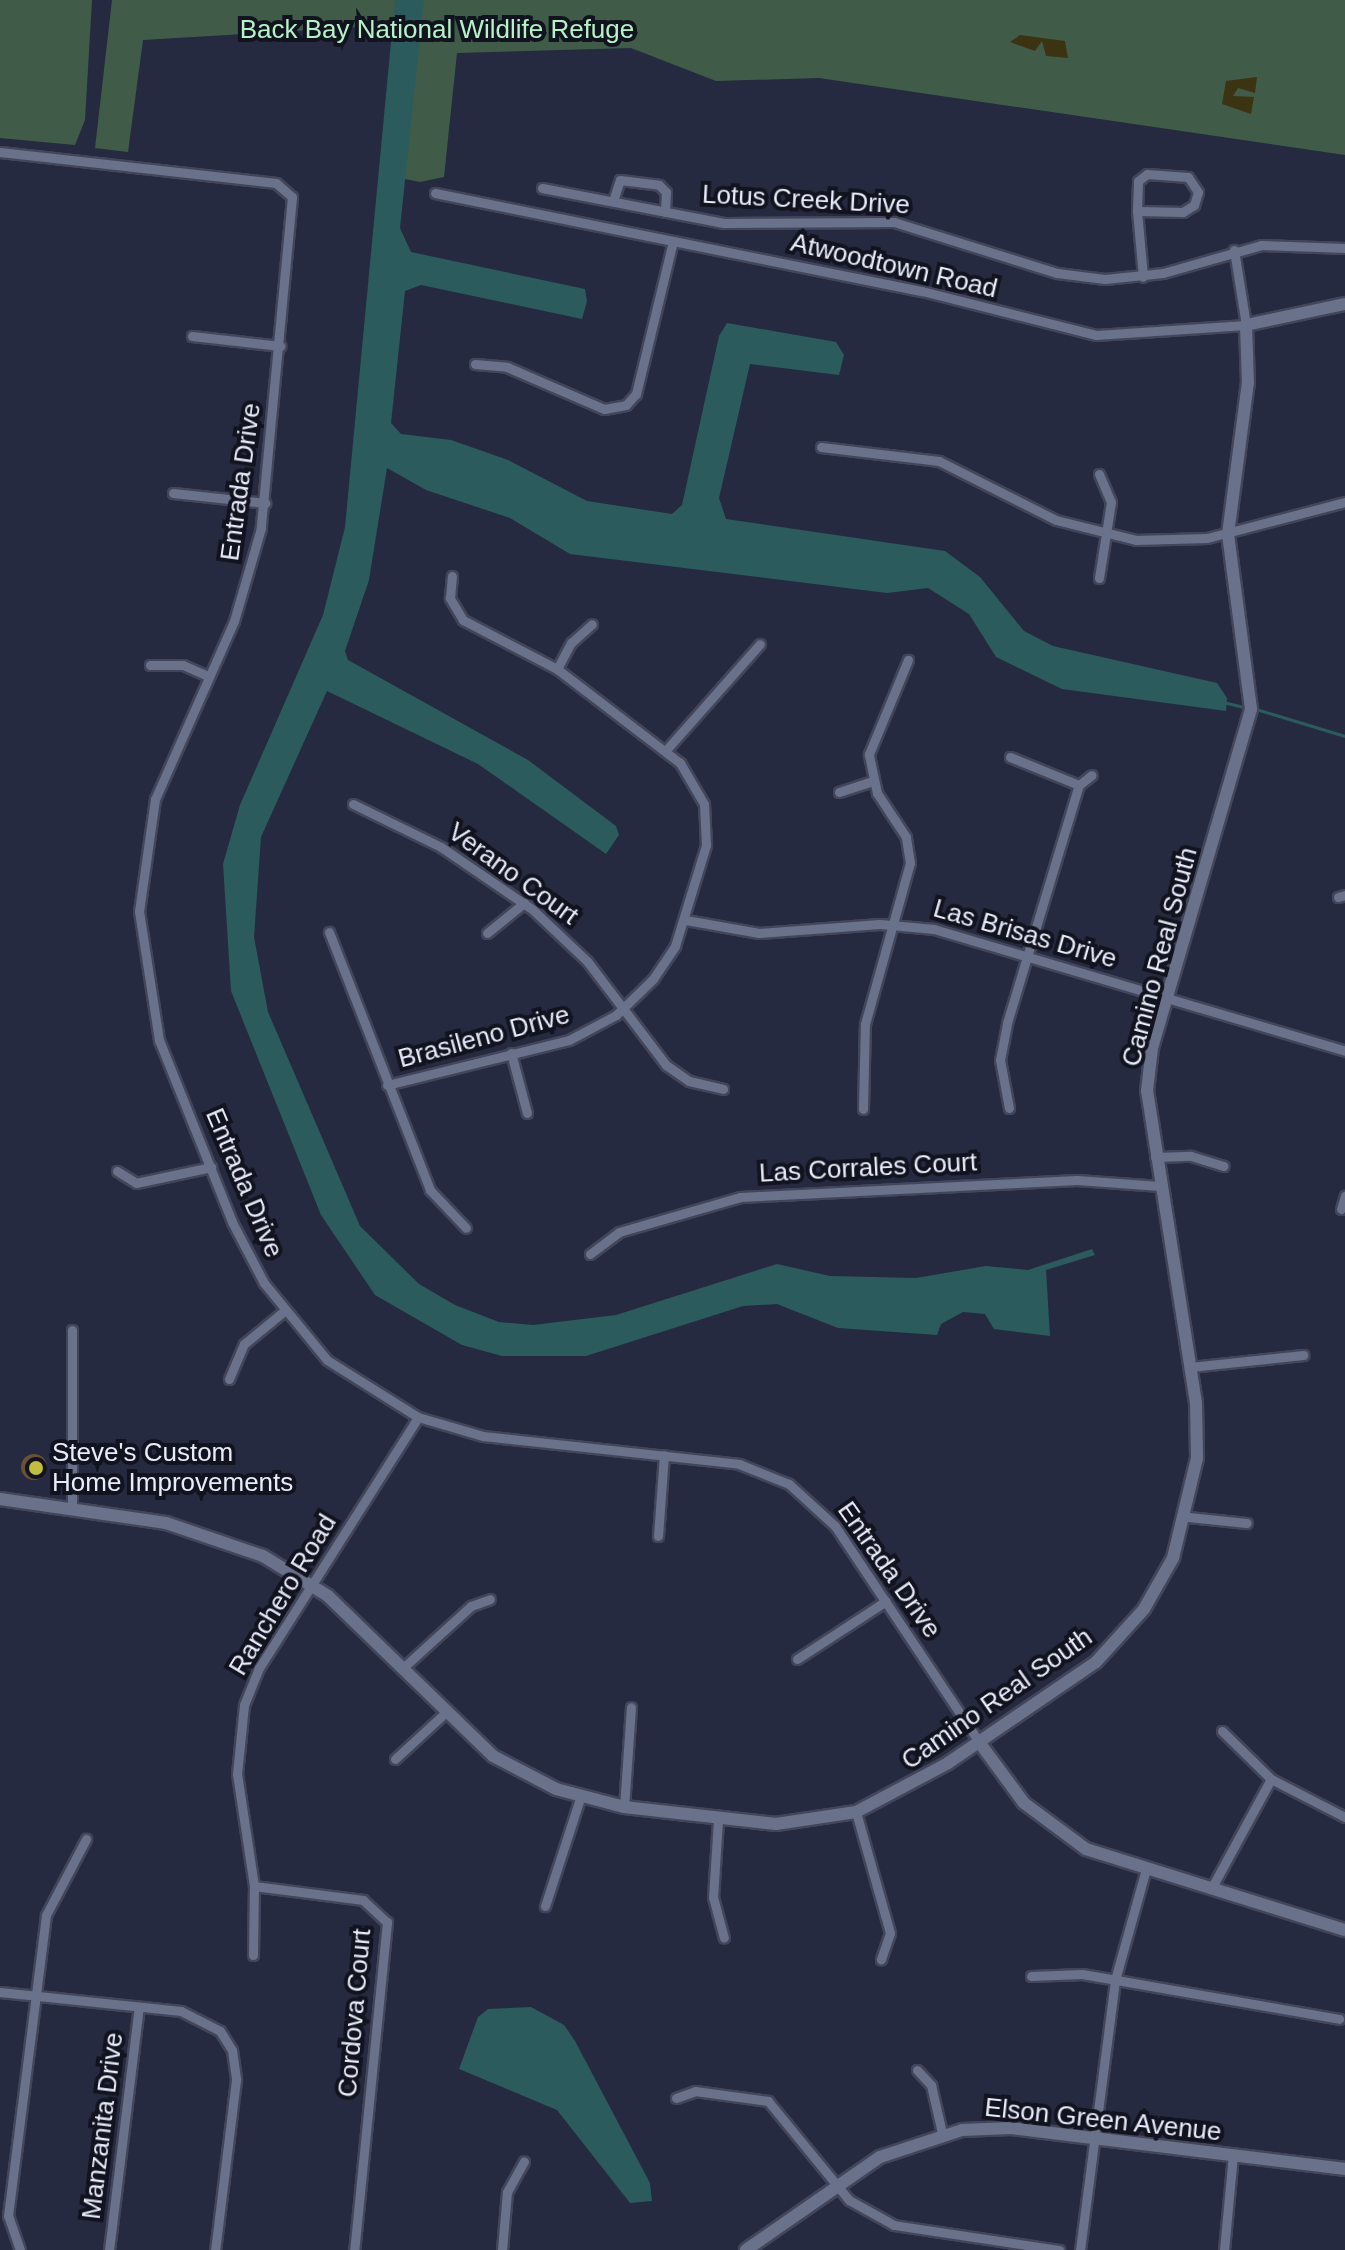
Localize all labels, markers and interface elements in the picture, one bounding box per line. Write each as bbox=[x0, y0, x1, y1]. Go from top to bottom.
park label: Back Bay National Wildlife Refuge bbox=[240, 14, 634, 46]
street label: Lotus Creek Drive bbox=[701, 179, 911, 221]
street label: Atwoodtown Road bbox=[788, 227, 1000, 305]
street label: Entrada Drive bbox=[214, 401, 268, 563]
street label: Verano Court bbox=[442, 816, 584, 932]
street label: Camino Real South bbox=[1116, 844, 1204, 1070]
street label: Las Brisas Drive bbox=[930, 893, 1120, 975]
street label: Brasileno Drive bbox=[395, 999, 573, 1075]
street label: Entrada Drive bbox=[199, 1104, 289, 1262]
street label: Las Corrales Court bbox=[758, 1147, 978, 1189]
place label: Steve's Custom Home Improvements bbox=[52, 1437, 293, 1498]
marker: Steve's Custom Home Improvements bbox=[27, 1459, 45, 1477]
street label: Entrada Drive bbox=[831, 1496, 947, 1644]
street label: Ranchero Road bbox=[223, 1509, 343, 1681]
street label: Camino Real South bbox=[896, 1622, 1098, 1776]
street label: Cordova Court bbox=[332, 1927, 378, 2099]
street label: Manzanita Drive bbox=[76, 2031, 130, 2221]
street label: Elson Green Avenue bbox=[982, 2092, 1224, 2148]

